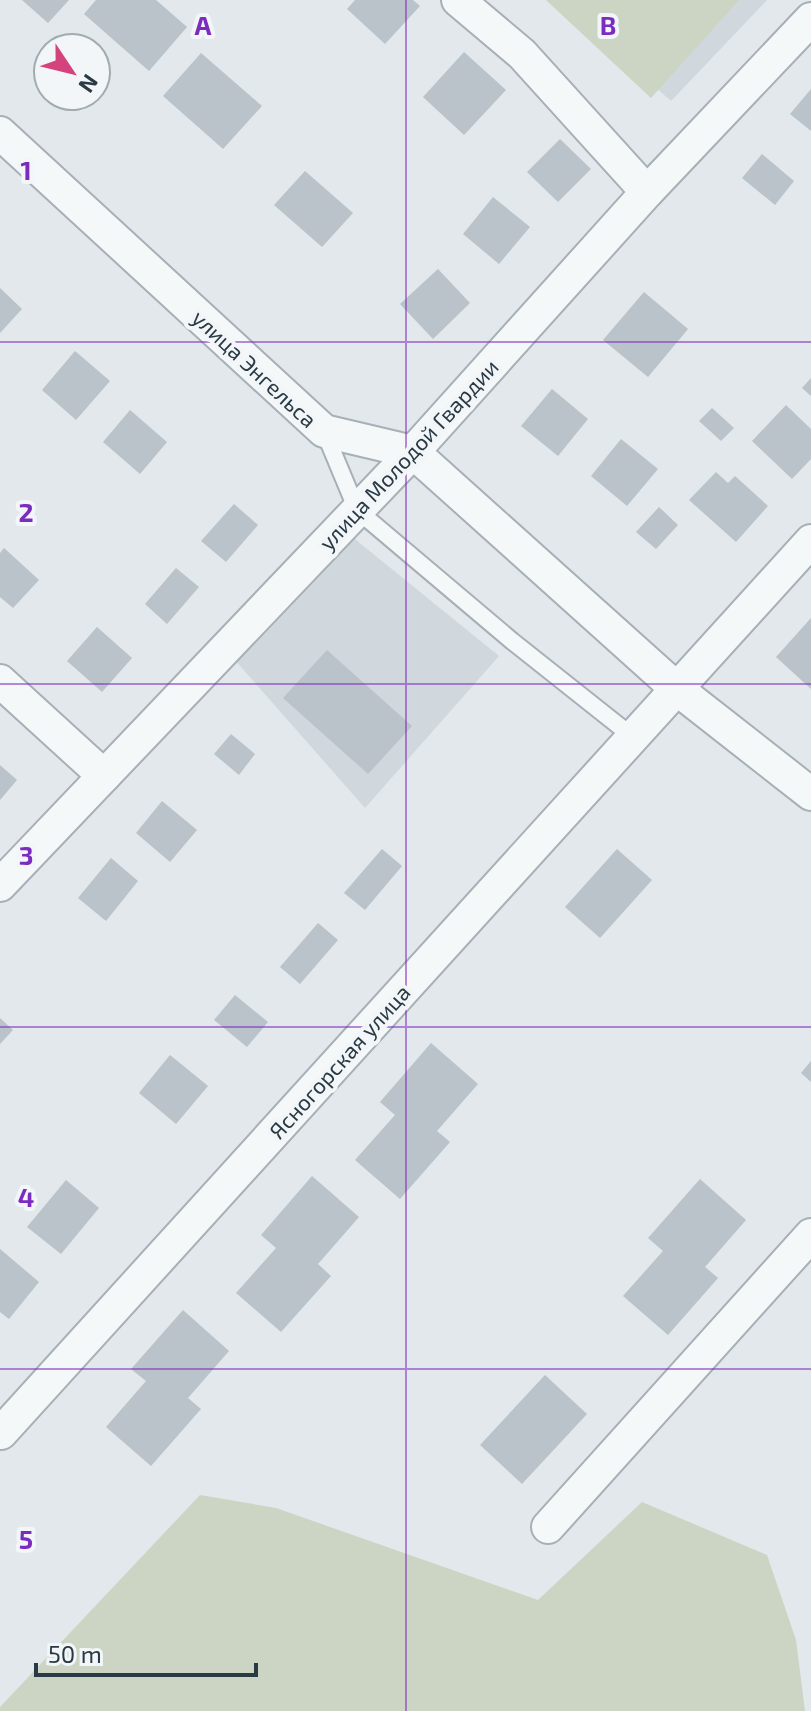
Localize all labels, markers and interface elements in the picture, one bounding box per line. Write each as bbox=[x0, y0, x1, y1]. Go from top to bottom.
text: A bbox=[195, 9, 212, 40]
text: B bbox=[600, 9, 616, 40]
north arrow bbox=[32, 32, 112, 112]
text: N bbox=[74, 70, 104, 98]
text: 1 bbox=[20, 154, 32, 185]
street label: улица Энгельса bbox=[187, 304, 323, 433]
street label: улица Молодой Гвардии bbox=[313, 353, 504, 555]
text: 2 bbox=[18, 496, 34, 527]
text: 3 bbox=[19, 839, 33, 870]
street label: Ясногорская улица bbox=[263, 979, 416, 1144]
text: 4 bbox=[18, 1181, 34, 1212]
text: 5 bbox=[19, 1523, 33, 1554]
scale bar bbox=[36, 1627, 256, 1677]
text: 50 m bbox=[48, 1639, 102, 1668]

